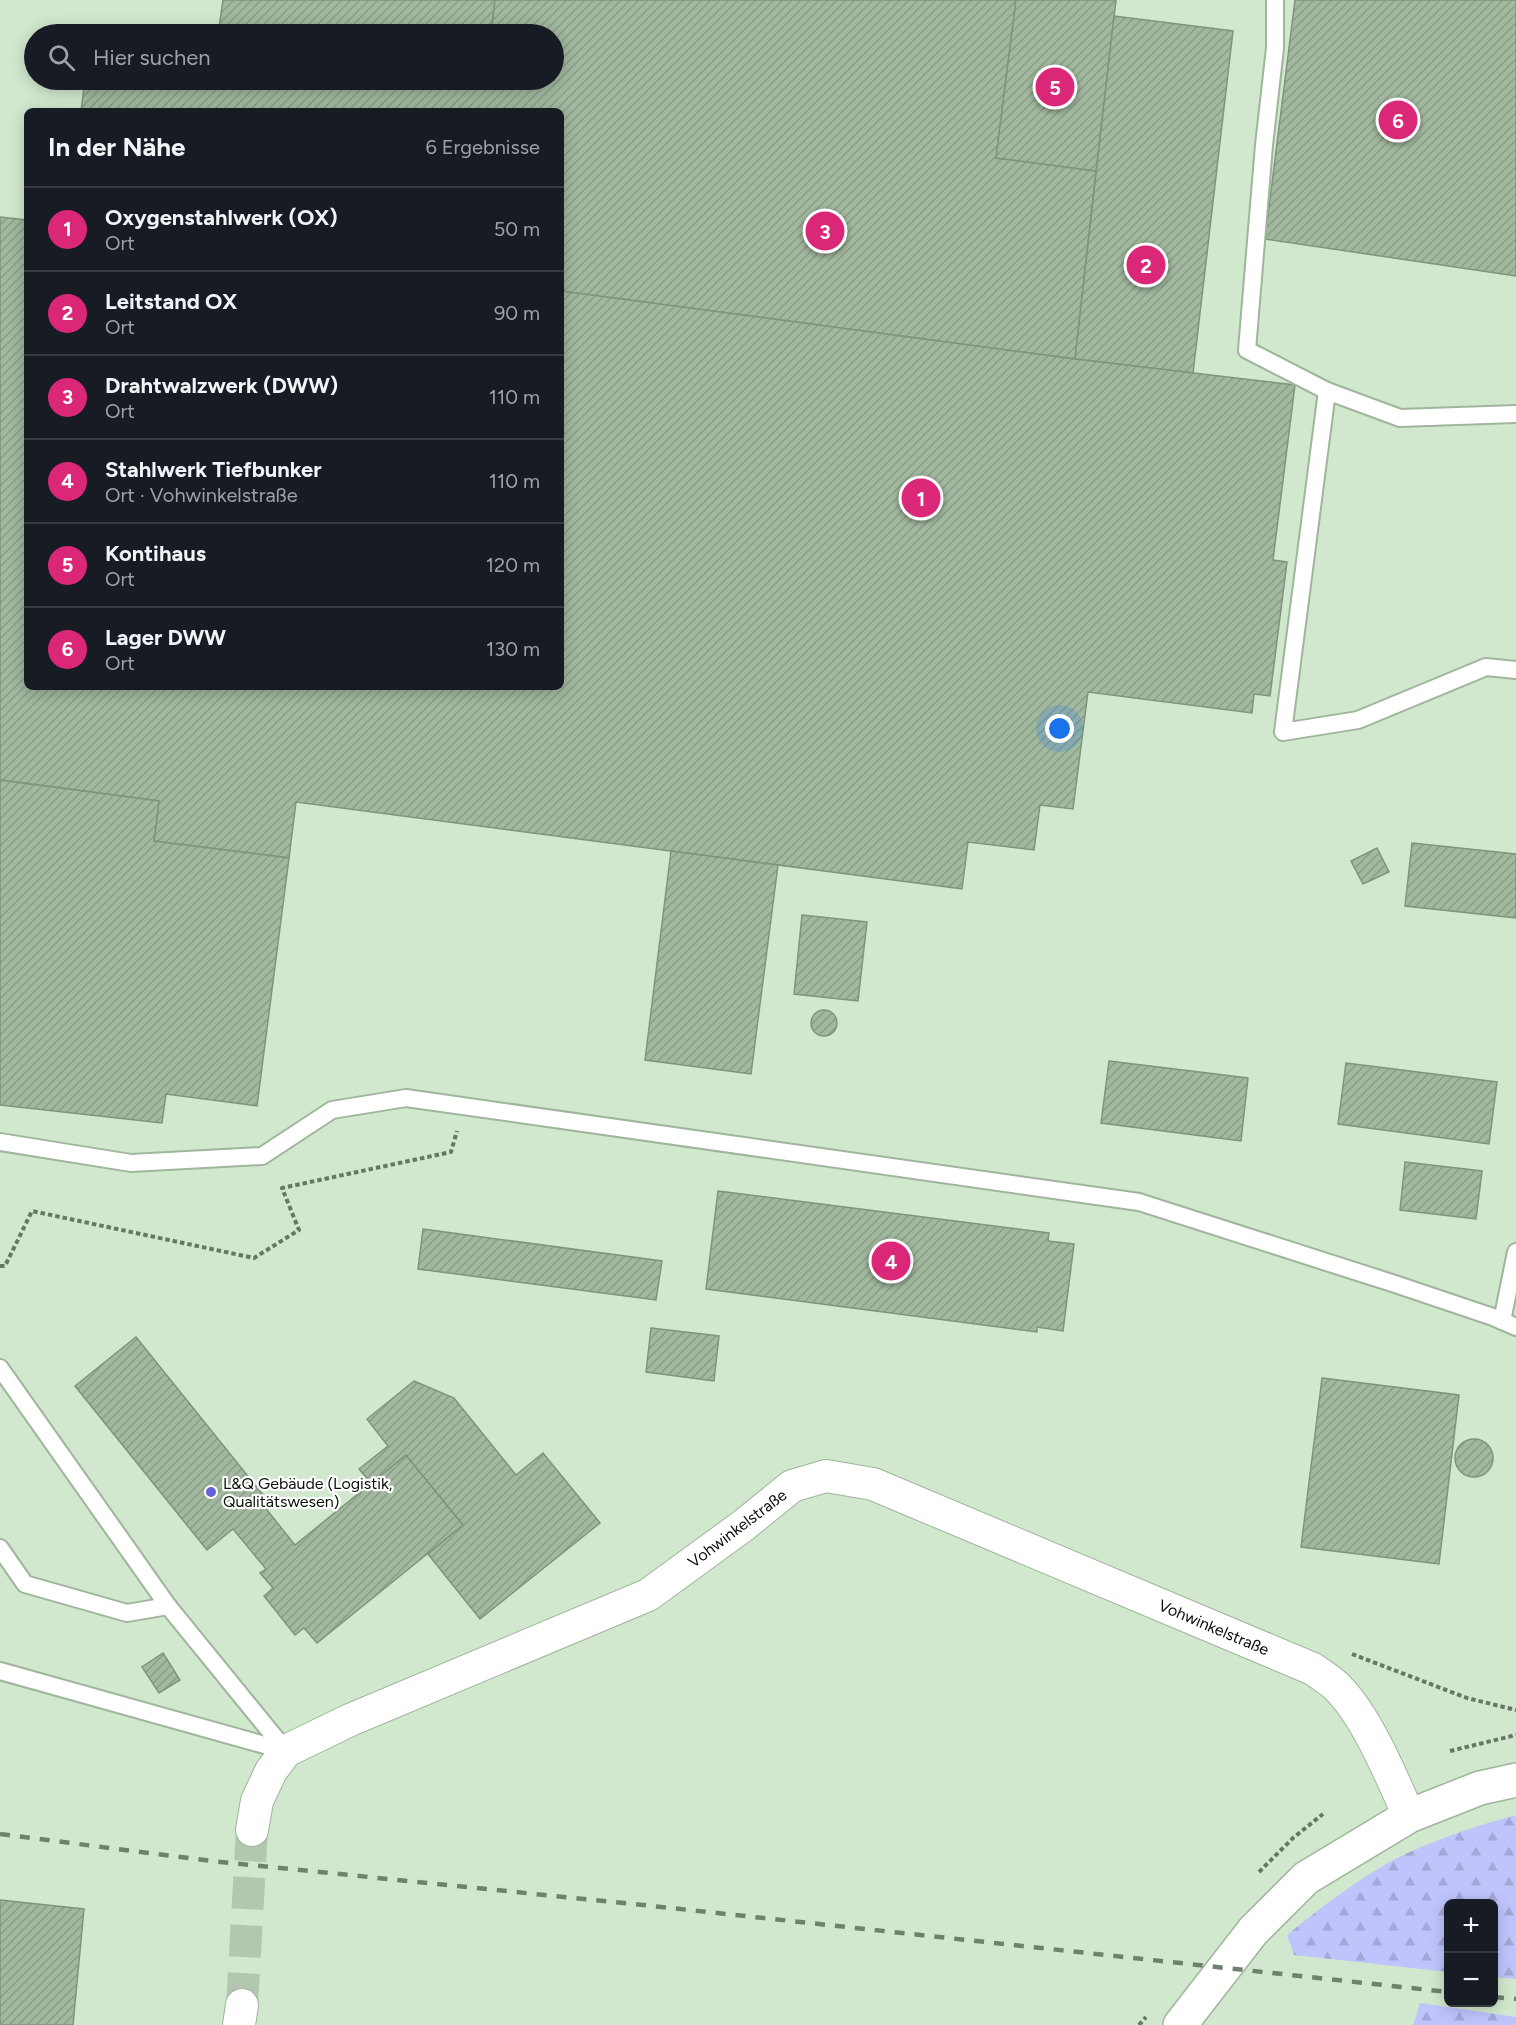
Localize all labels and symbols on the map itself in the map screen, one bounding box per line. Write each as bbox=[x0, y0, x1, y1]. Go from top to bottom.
pin: 5 bbox=[1036, 64, 1074, 110]
pin: 6 bbox=[1378, 98, 1418, 142]
pin: 3 bbox=[806, 208, 844, 254]
pin: 2 bbox=[1126, 242, 1166, 288]
pin: 1 bbox=[902, 476, 940, 520]
your location bbox=[1045, 714, 1074, 743]
pin: 4 bbox=[872, 1238, 910, 1284]
place label: L&Q Gebäude (Logistik, Qualitätswesen) bbox=[223, 1474, 392, 1511]
marker: L&Q Gebäude (Logistik, Qualitätswesen) bbox=[204, 1485, 218, 1499]
street label: Vohwinkelstraße bbox=[684, 1485, 791, 1572]
street label: Vohwinkelstraße bbox=[1156, 1596, 1272, 1659]

